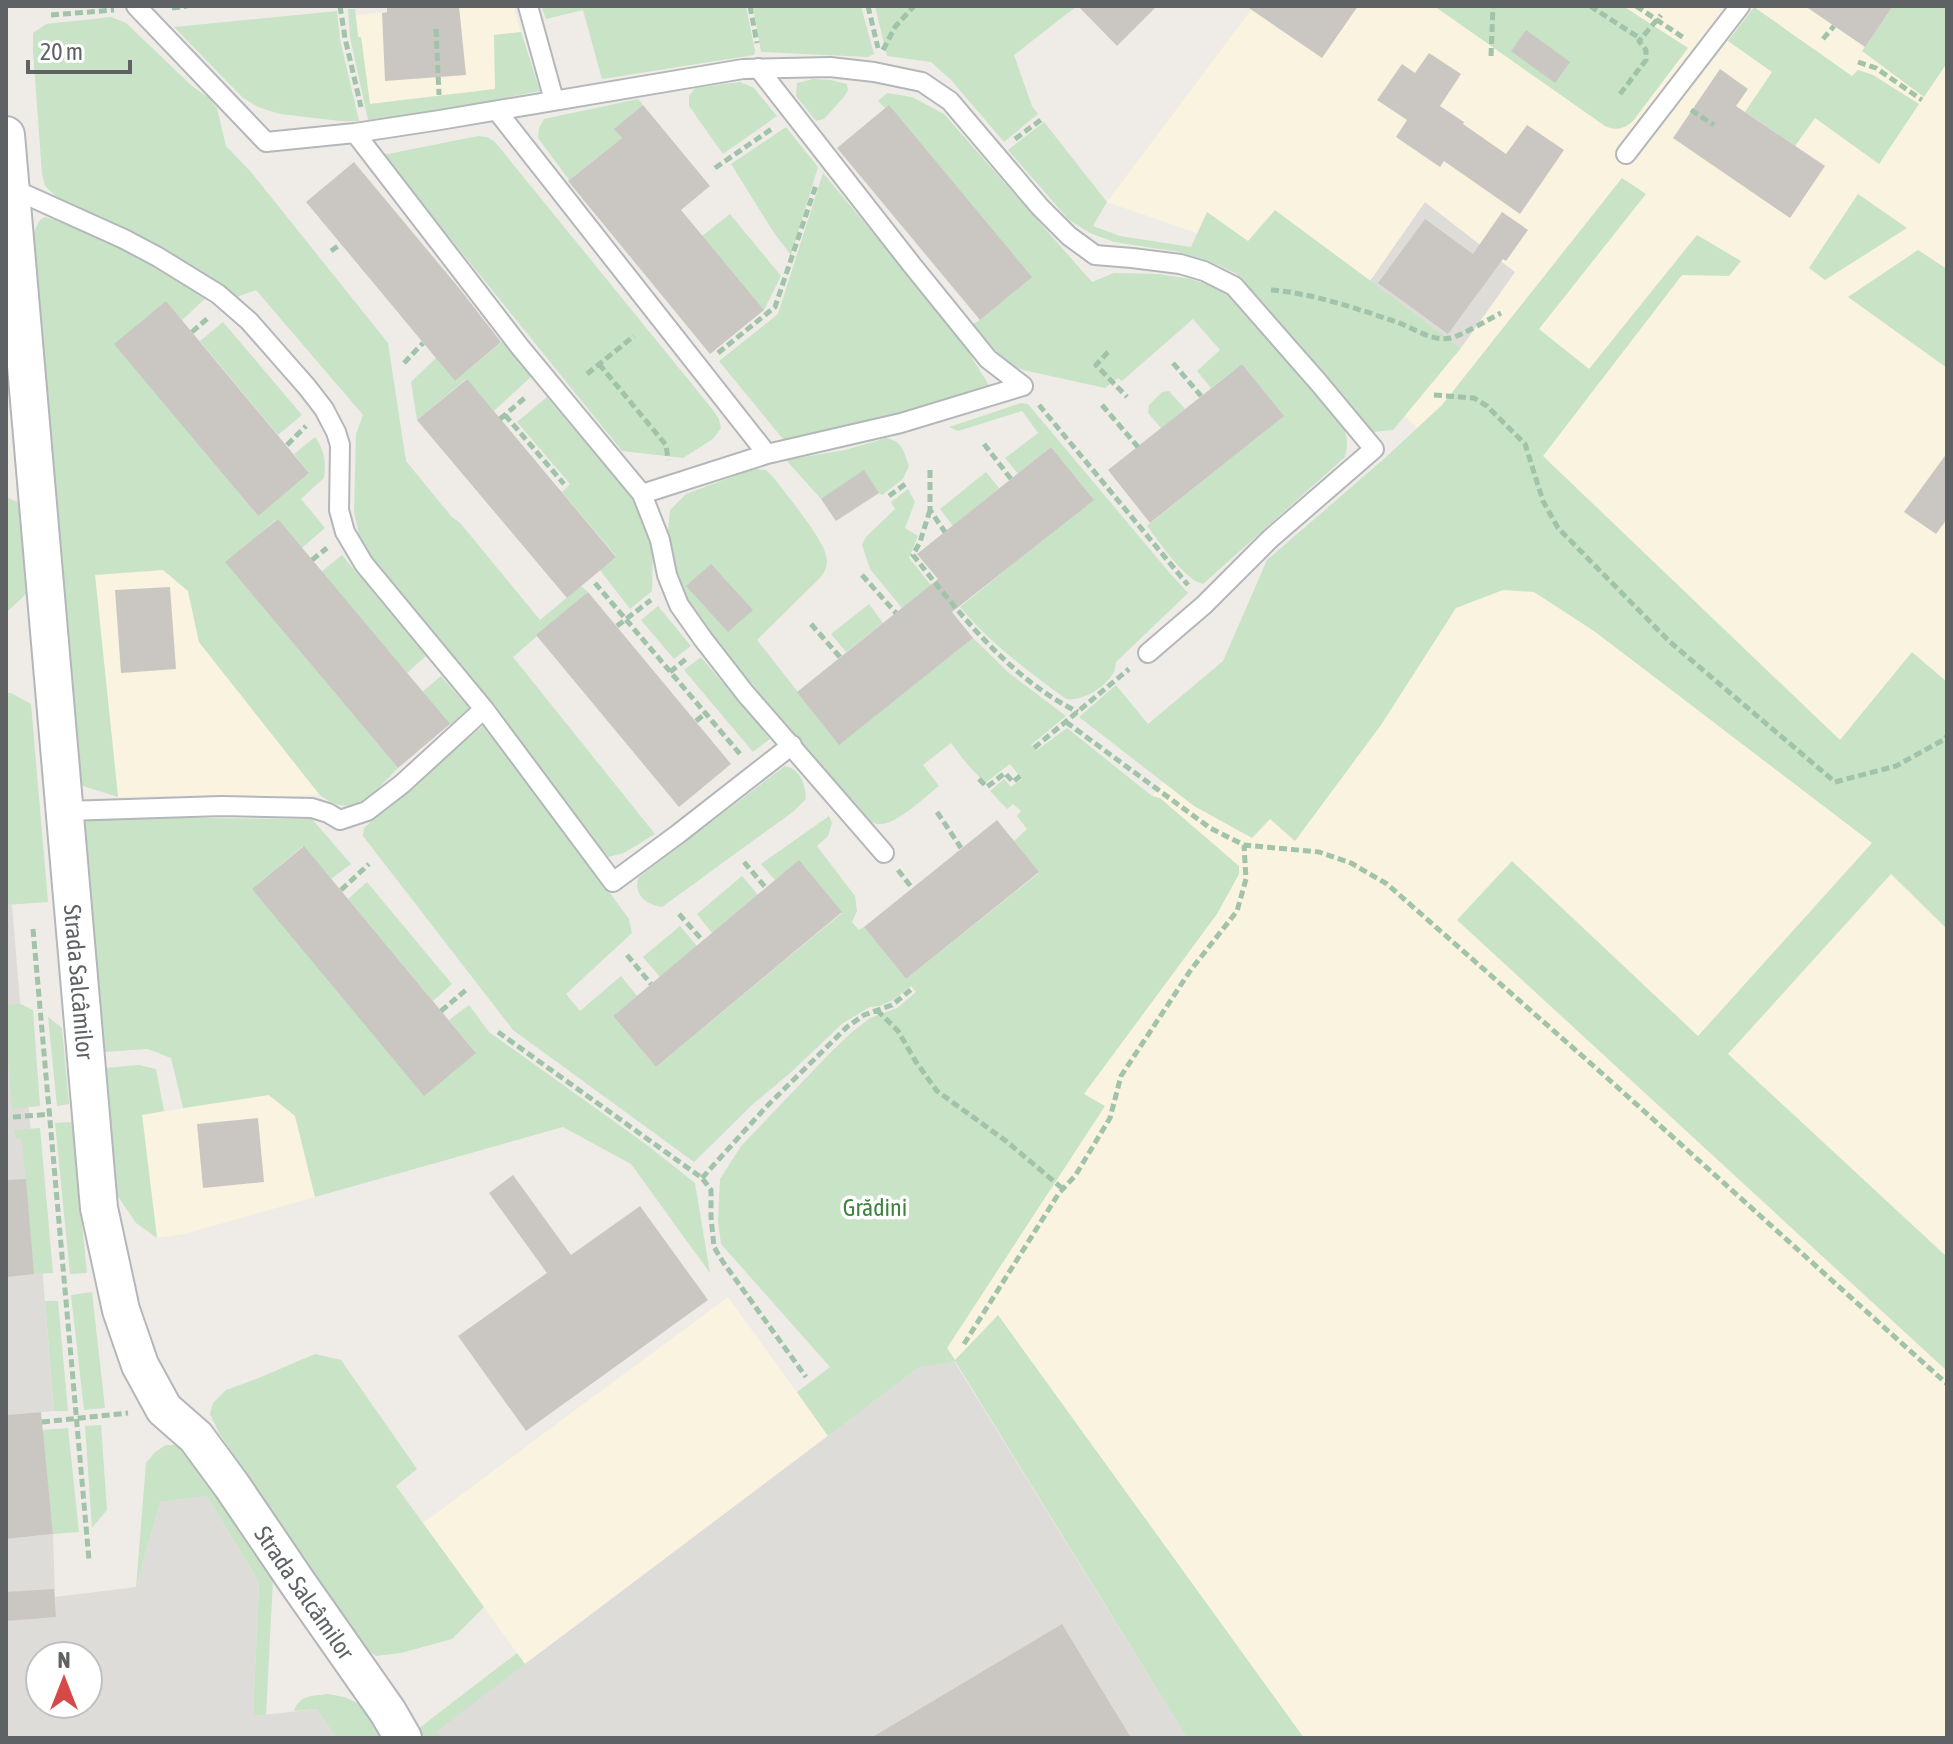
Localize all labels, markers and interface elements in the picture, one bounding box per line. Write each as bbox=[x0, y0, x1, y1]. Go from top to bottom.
scale bar bbox=[28, 24, 130, 74]
text: 20 m bbox=[40, 38, 83, 65]
street label: Strada Salcâmilor bbox=[59, 903, 100, 1061]
park label: Grădini bbox=[843, 1194, 907, 1221]
street label: Strada Salcâmilor bbox=[250, 1521, 361, 1665]
north arrow bbox=[24, 1640, 104, 1720]
text: N bbox=[58, 1647, 70, 1673]

